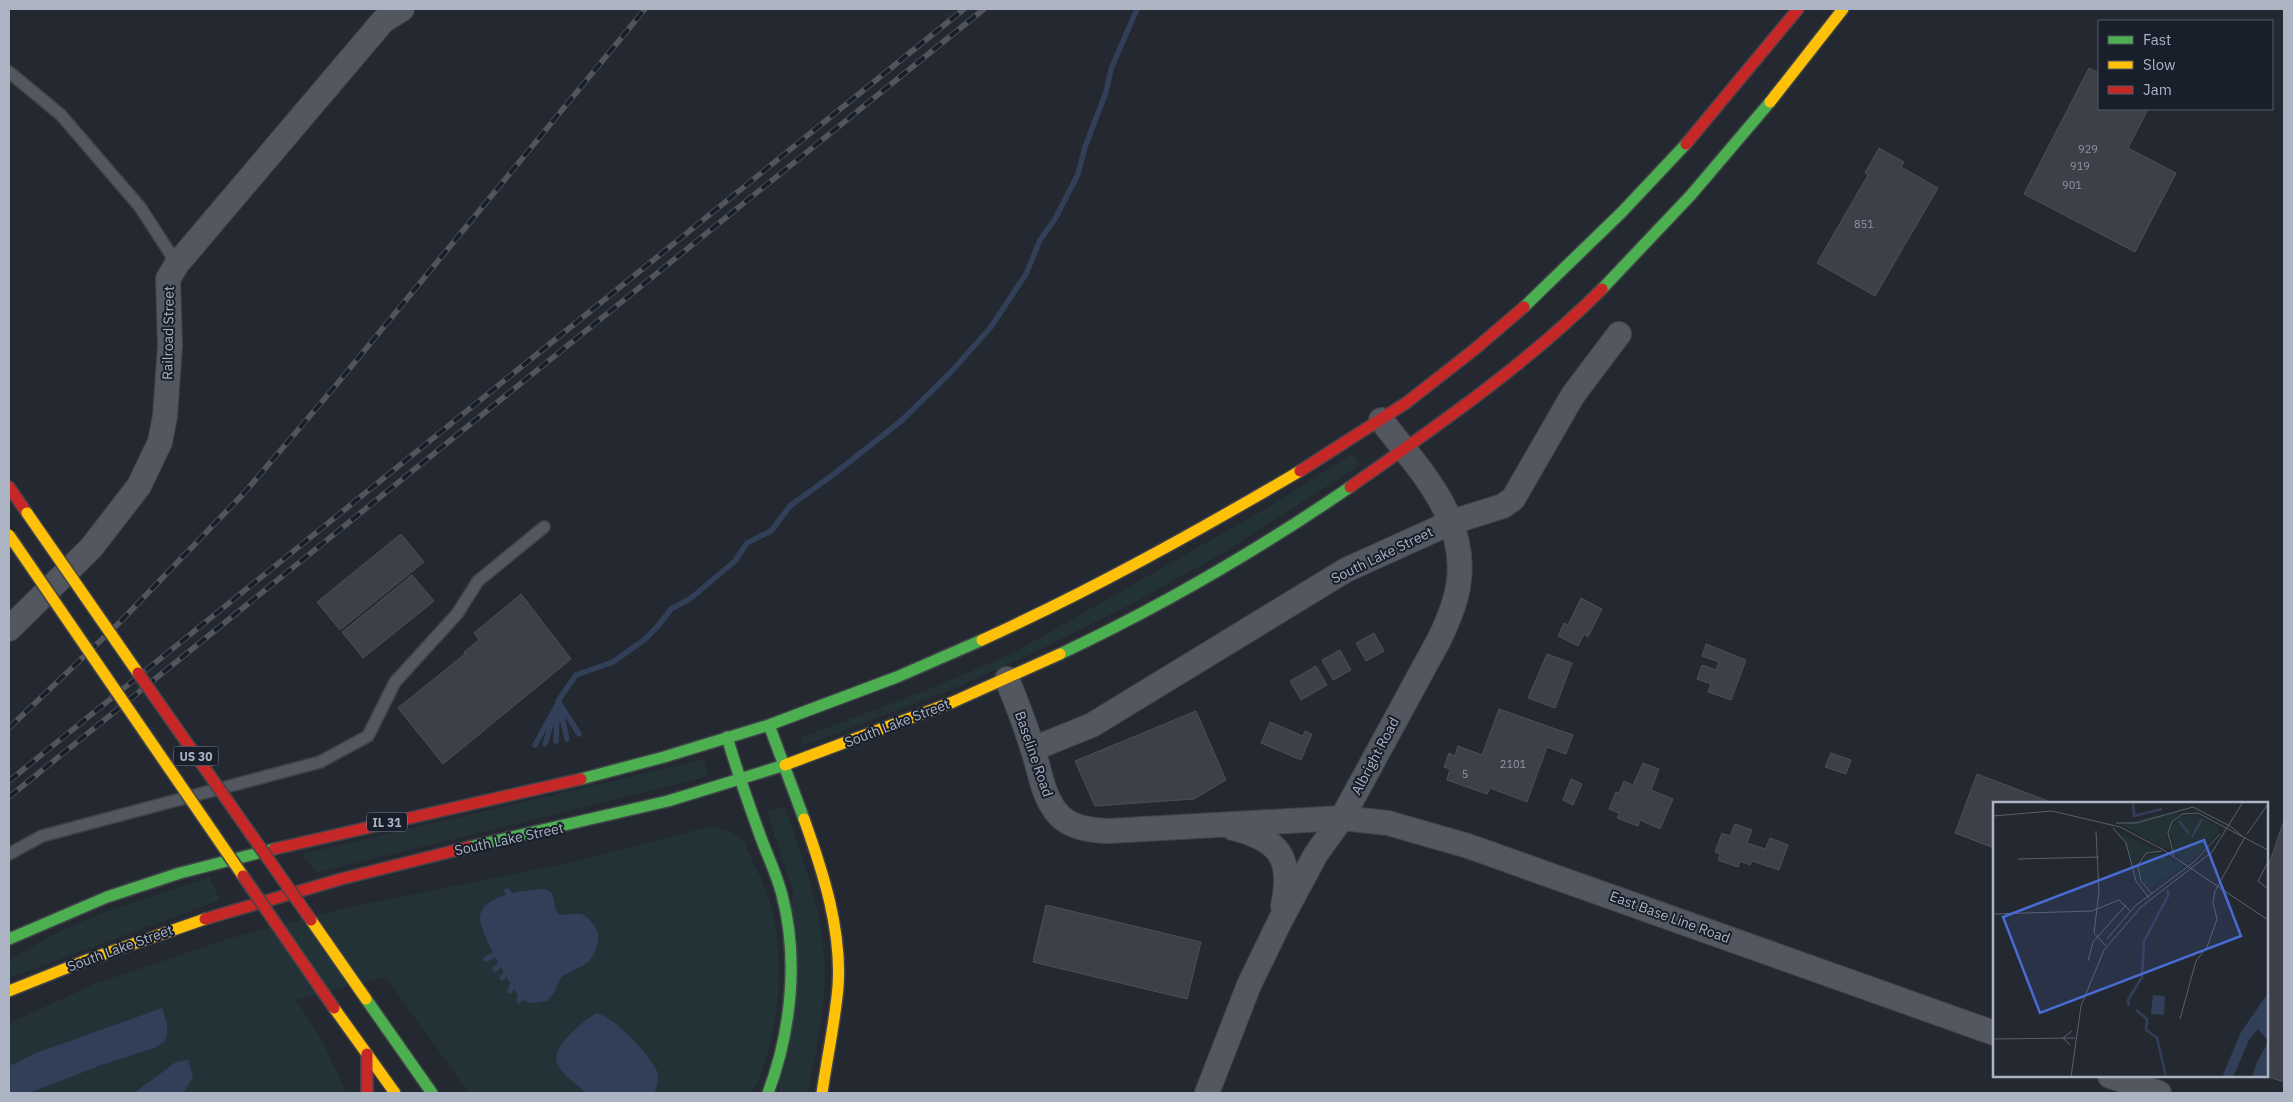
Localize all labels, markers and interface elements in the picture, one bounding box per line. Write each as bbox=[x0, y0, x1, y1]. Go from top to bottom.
legend bbox=[2098, 20, 2273, 110]
text: Fast bbox=[2143, 30, 2171, 49]
text: Slow bbox=[2143, 55, 2176, 74]
text: Jam bbox=[2143, 80, 2172, 99]
house number: 929 bbox=[2078, 142, 2098, 156]
house number: 919 bbox=[2070, 159, 2090, 173]
house number: 901 bbox=[2062, 178, 2082, 192]
house number: 851 bbox=[1854, 217, 1874, 231]
street label: Railroad Street bbox=[158, 286, 178, 380]
street label: South Lake Street bbox=[1328, 523, 1436, 587]
street label: South Lake Street bbox=[842, 695, 952, 751]
street label: Baseline Road bbox=[1011, 709, 1057, 799]
street label: Albright Road bbox=[1347, 714, 1403, 798]
road number: US 30 bbox=[174, 746, 218, 766]
house number: 2101 bbox=[1500, 757, 1527, 771]
house number: 5 bbox=[1462, 767, 1468, 781]
inset map bbox=[1993, 802, 2268, 1077]
road number: IL 31 bbox=[367, 812, 407, 832]
street label: South Lake Street bbox=[453, 819, 565, 859]
street label: East Base Line Road bbox=[1607, 887, 1733, 947]
street label: South Lake Street bbox=[65, 921, 175, 975]

